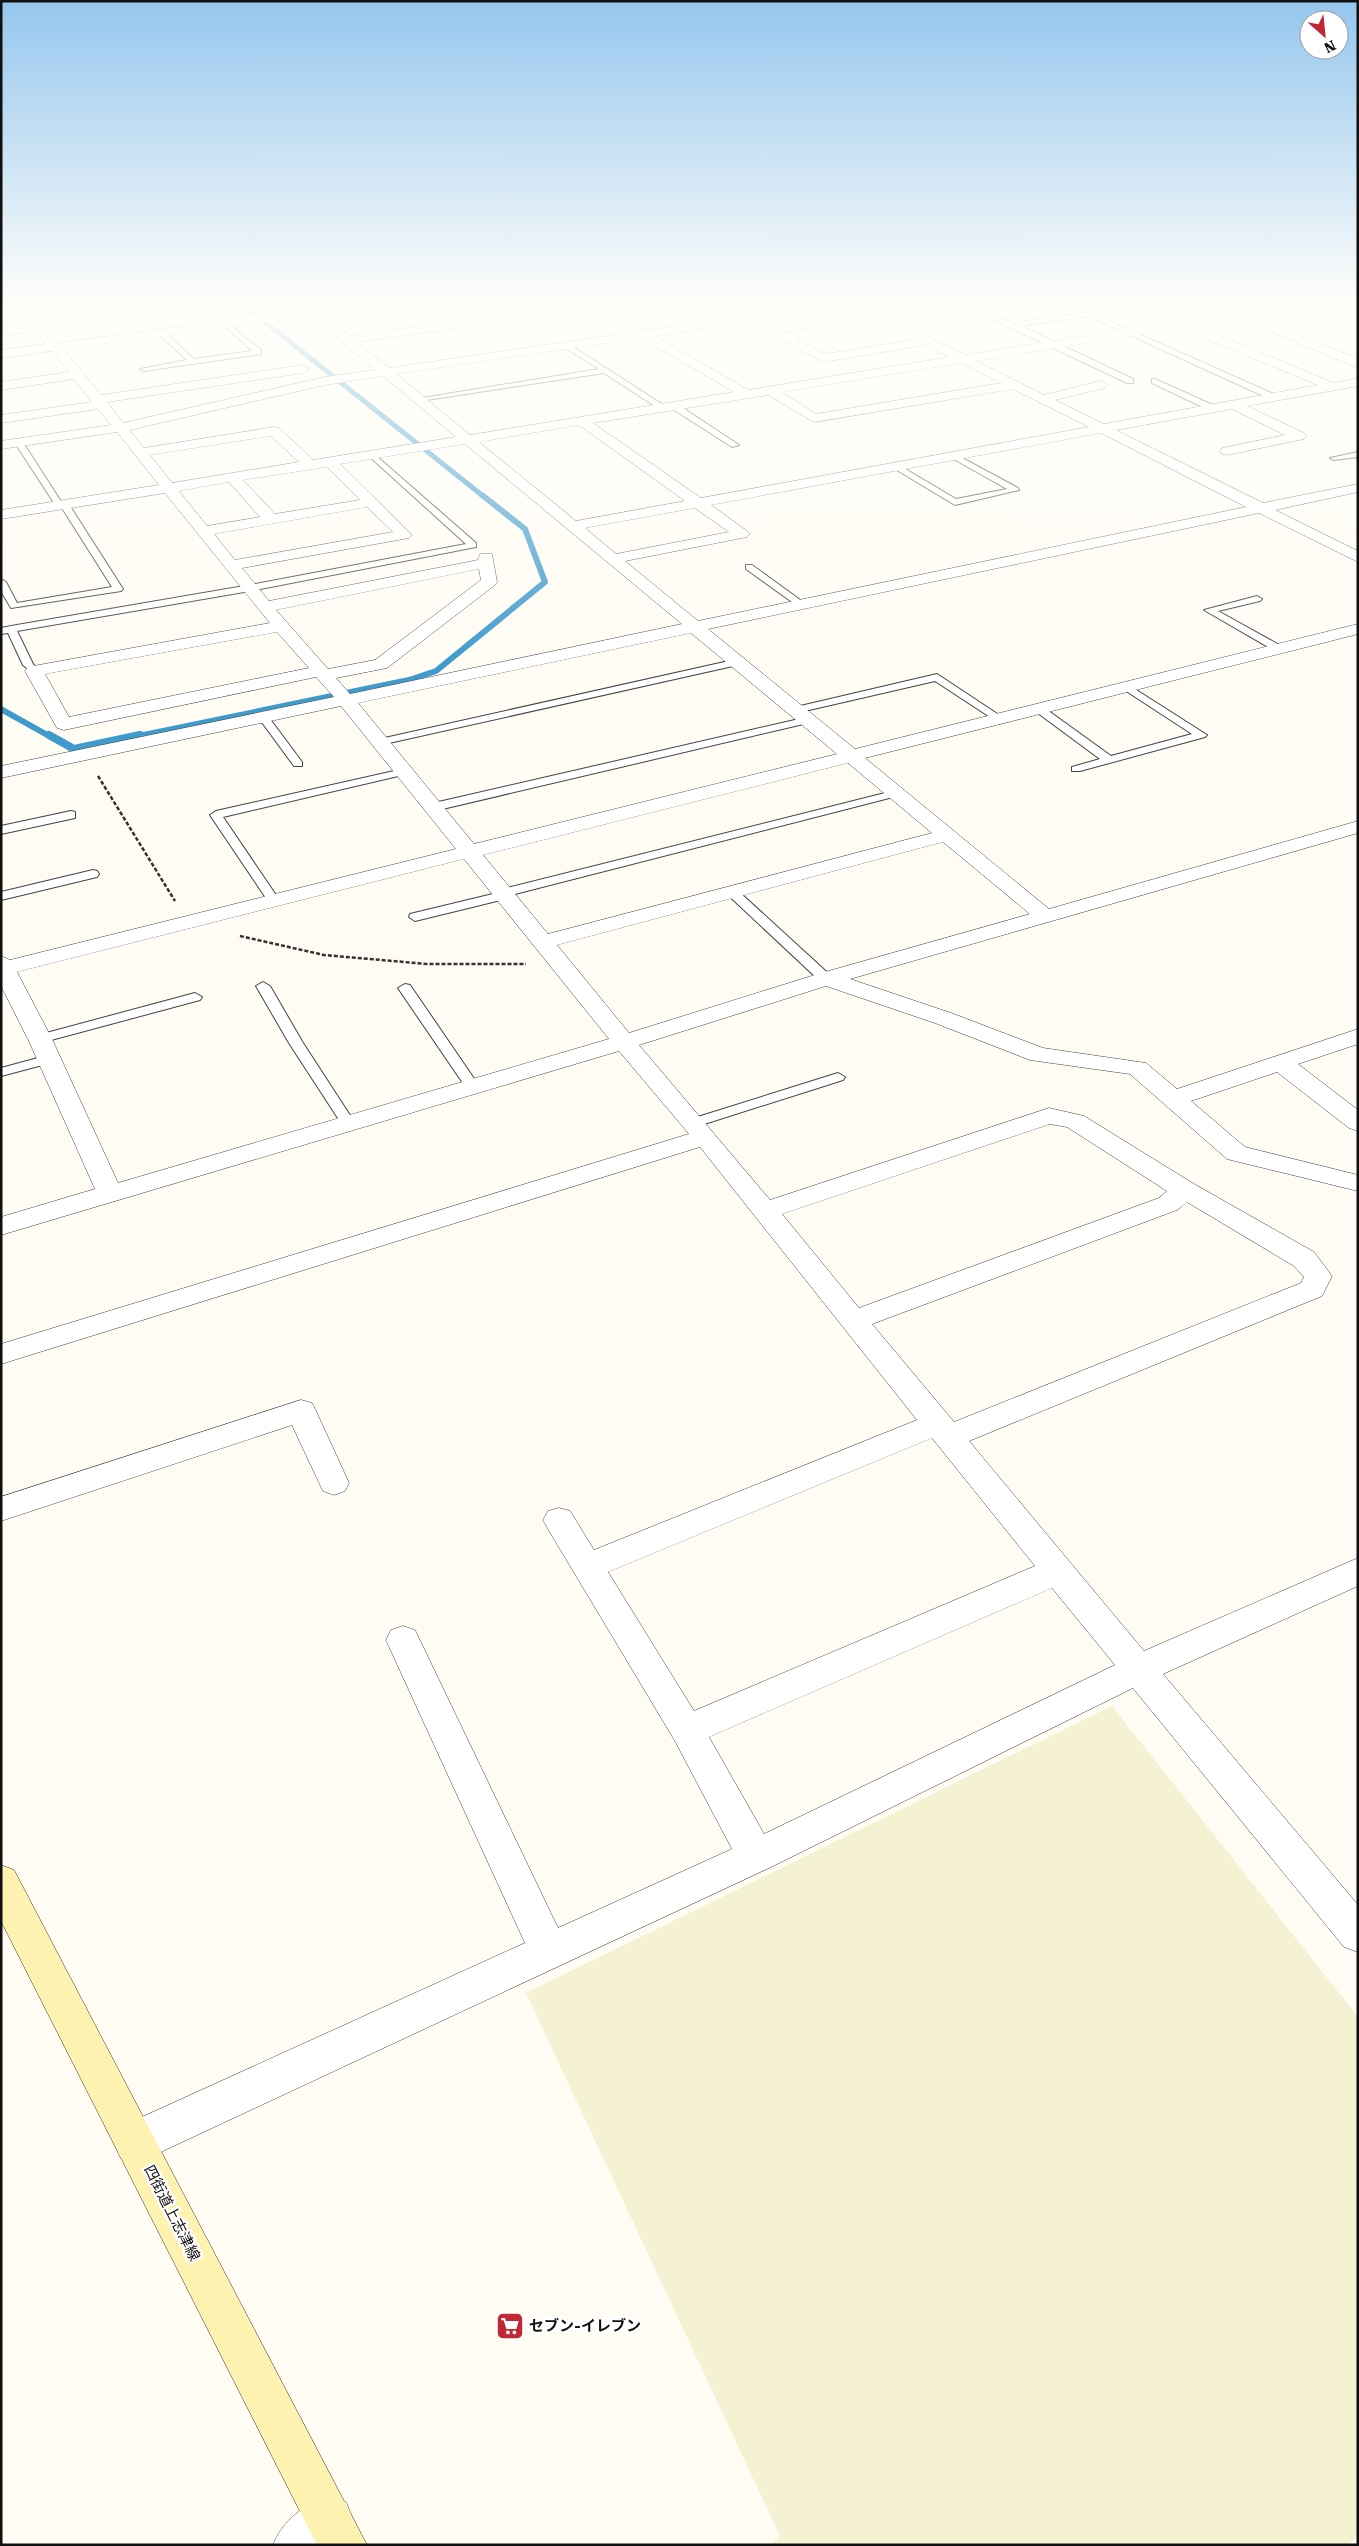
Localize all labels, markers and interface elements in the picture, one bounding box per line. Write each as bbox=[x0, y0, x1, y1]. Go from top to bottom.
north arrow bbox=[1299, 10, 1349, 60]
text: N bbox=[1321, 37, 1338, 56]
street label: 四街道上志津線 bbox=[140, 2162, 204, 2264]
supermarket icon: セブン-イレブン bbox=[495, 2311, 525, 2341]
place label: セブン-イレブン bbox=[529, 2317, 641, 2335]

